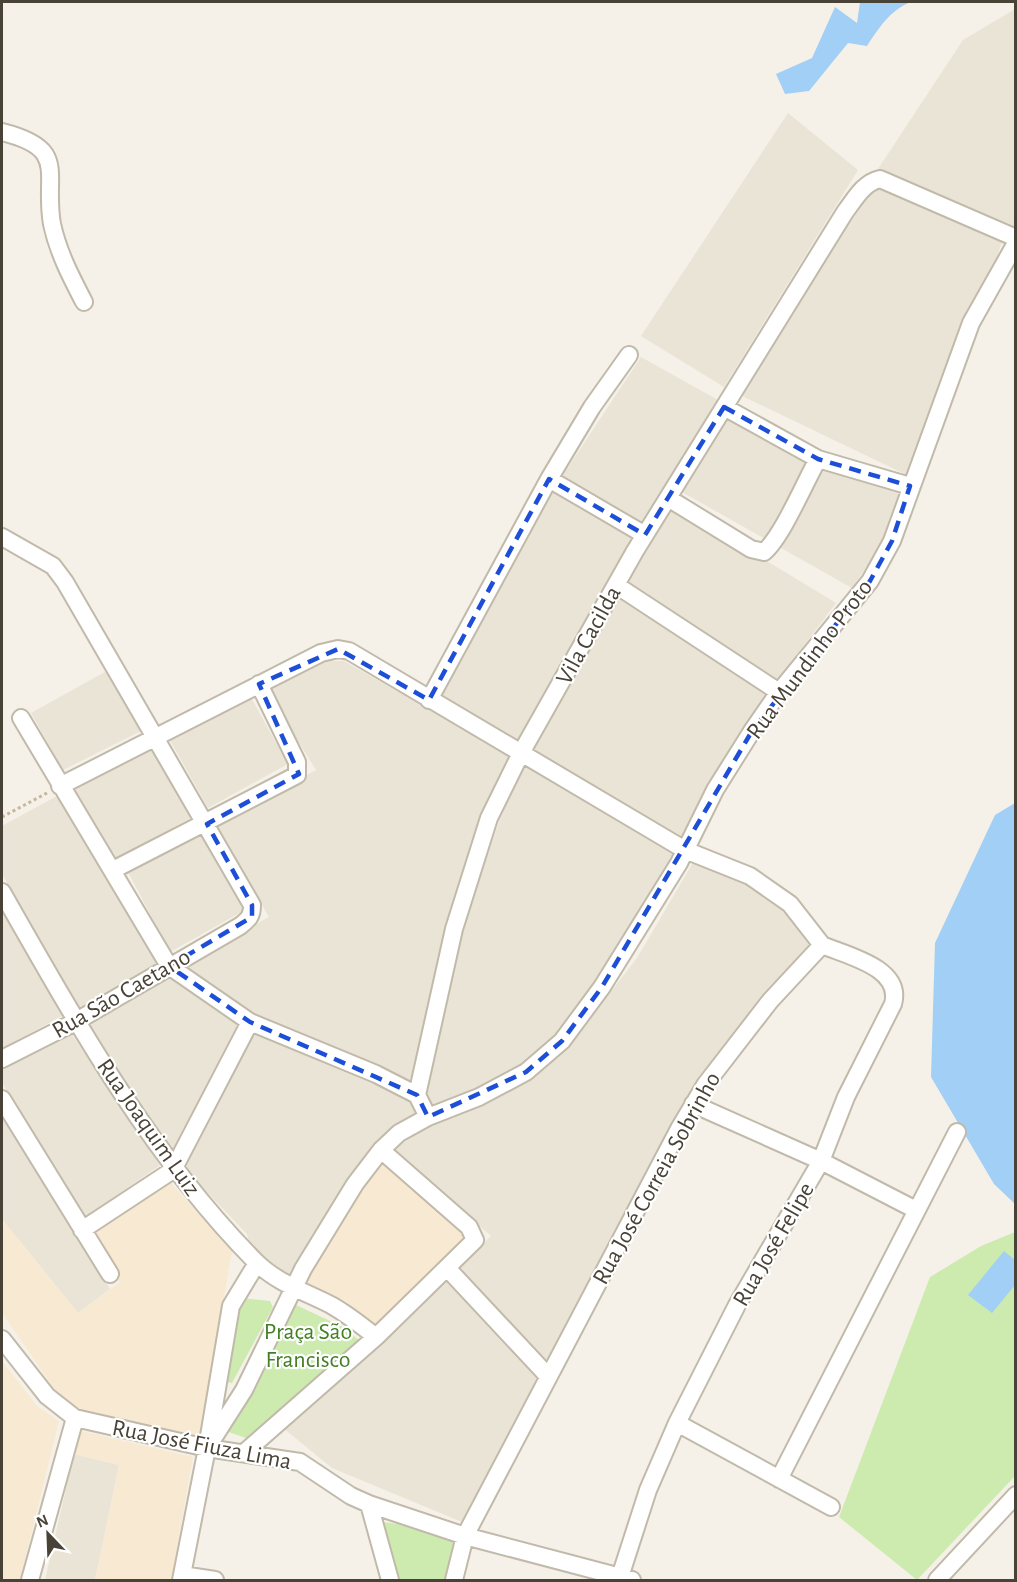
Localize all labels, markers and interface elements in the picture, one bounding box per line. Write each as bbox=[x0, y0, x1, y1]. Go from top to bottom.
street label: Rua Mundinho Proto bbox=[742, 575, 877, 744]
street label: Vila Cacilda bbox=[552, 582, 626, 689]
street label: Rua São Caetano bbox=[48, 945, 195, 1043]
street label: Rua Joaquim Luiz bbox=[92, 1055, 204, 1201]
street label: Rua José Correia Sobrinho bbox=[589, 1068, 725, 1289]
street label: Rua José Felipe bbox=[729, 1179, 819, 1310]
park label: Praça São Francisco bbox=[264, 1320, 352, 1372]
street label: Rua José Fiuza Lima bbox=[110, 1416, 294, 1474]
north arrow bbox=[18, 1504, 78, 1564]
text: N bbox=[34, 1512, 51, 1531]

